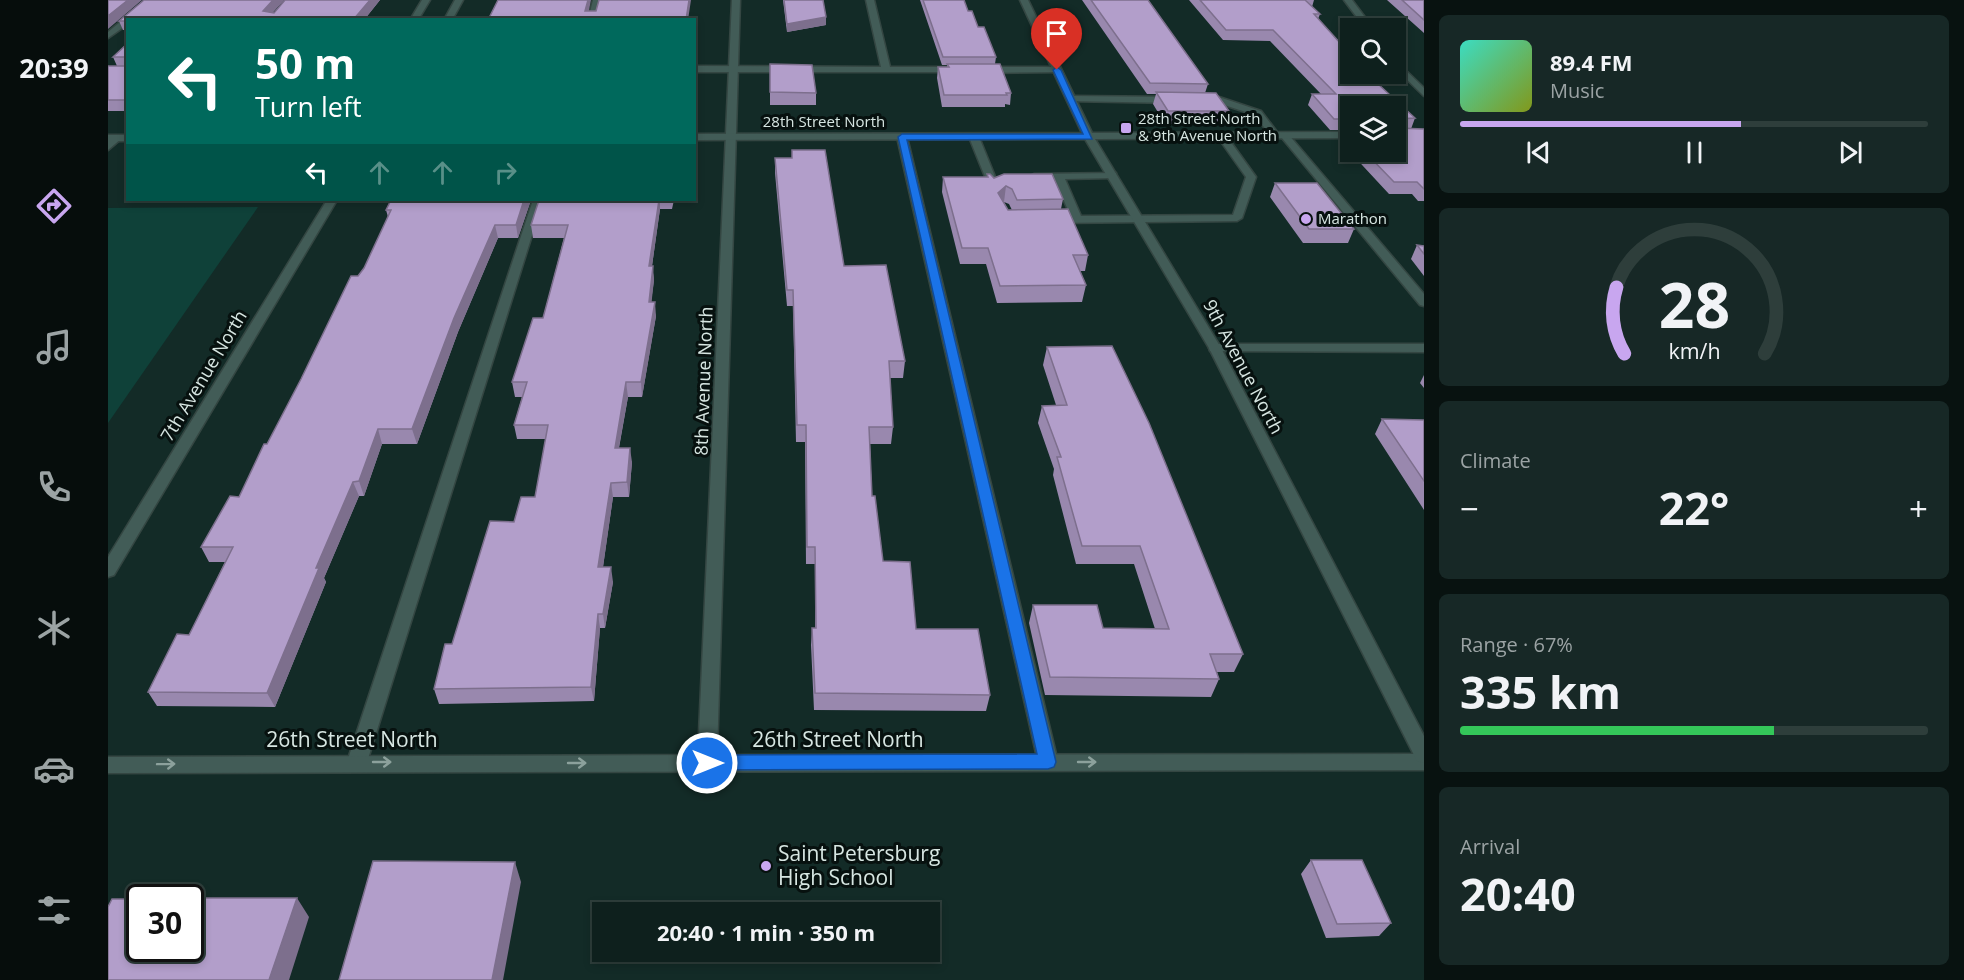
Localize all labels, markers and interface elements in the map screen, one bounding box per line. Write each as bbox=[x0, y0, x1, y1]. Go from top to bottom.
pin bbox=[1031, 8, 1082, 70]
icon: arrive bbox=[1040, 17, 1073, 50]
map controls bbox=[1340, 18, 1406, 162]
button: search bbox=[1340, 18, 1406, 84]
text: 50 m bbox=[255, 34, 355, 91]
icon: left bbox=[156, 42, 234, 120]
text: 89.4 FM bbox=[1550, 47, 1633, 77]
text: 20:39 bbox=[19, 49, 89, 86]
text: Music bbox=[1550, 77, 1604, 104]
text: Turn left bbox=[255, 88, 362, 125]
button: layers bbox=[1340, 96, 1406, 162]
place label: 28th Street North & 9th Avenue North bbox=[1138, 108, 1277, 145]
street label: 28th Street North bbox=[763, 111, 885, 131]
marker: 28th Street North & 9th Avenue North bbox=[1119, 121, 1133, 135]
icon: previous bbox=[1522, 136, 1555, 169]
icon: pause bbox=[1678, 136, 1711, 169]
icon: next bbox=[1834, 136, 1867, 169]
icon: left bbox=[300, 156, 333, 189]
icon: ahead bbox=[363, 156, 396, 189]
icon: ahead bbox=[426, 156, 459, 189]
icon: right bbox=[489, 156, 522, 189]
icon: directions bbox=[33, 185, 75, 227]
place label: Marathon bbox=[1318, 208, 1387, 228]
marker: Marathon bbox=[1299, 212, 1313, 226]
text: 28 bbox=[1658, 261, 1730, 346]
street label: 9th Avenue North bbox=[1198, 295, 1289, 438]
street label: 7th Avenue North bbox=[154, 305, 252, 446]
street label: 8th Avenue North bbox=[688, 306, 718, 456]
icon: music bbox=[33, 326, 75, 368]
text: km/h bbox=[1668, 336, 1720, 365]
text: Climate bbox=[1460, 447, 1531, 474]
icon: phone bbox=[33, 466, 75, 508]
text: 22° bbox=[1659, 477, 1729, 538]
text: − bbox=[1460, 486, 1479, 531]
text: + bbox=[1909, 486, 1928, 531]
icon: climate bbox=[33, 607, 75, 649]
text: Range · 67% bbox=[1460, 631, 1573, 658]
text: 335 km bbox=[1460, 661, 1621, 722]
street label: 26th Street North bbox=[266, 725, 438, 753]
street label: 26th Street North bbox=[752, 725, 924, 753]
position arrow bbox=[675, 731, 739, 795]
icon: car bbox=[33, 748, 75, 790]
one-way arrow bbox=[372, 756, 392, 768]
one-way arrow bbox=[1077, 756, 1097, 768]
one-way arrow bbox=[567, 757, 587, 769]
one-way arrow bbox=[156, 758, 176, 770]
text: Arrival bbox=[1460, 833, 1520, 860]
place label: Saint Petersburg High School bbox=[778, 839, 940, 891]
marker: Saint Petersburg High School bbox=[759, 859, 773, 873]
text: 20:40 bbox=[1460, 863, 1576, 924]
speed limit sign: 30 bbox=[126, 884, 204, 962]
icon: filters bbox=[33, 889, 75, 931]
text: 20:40 · 1 min · 350 m bbox=[657, 917, 875, 947]

